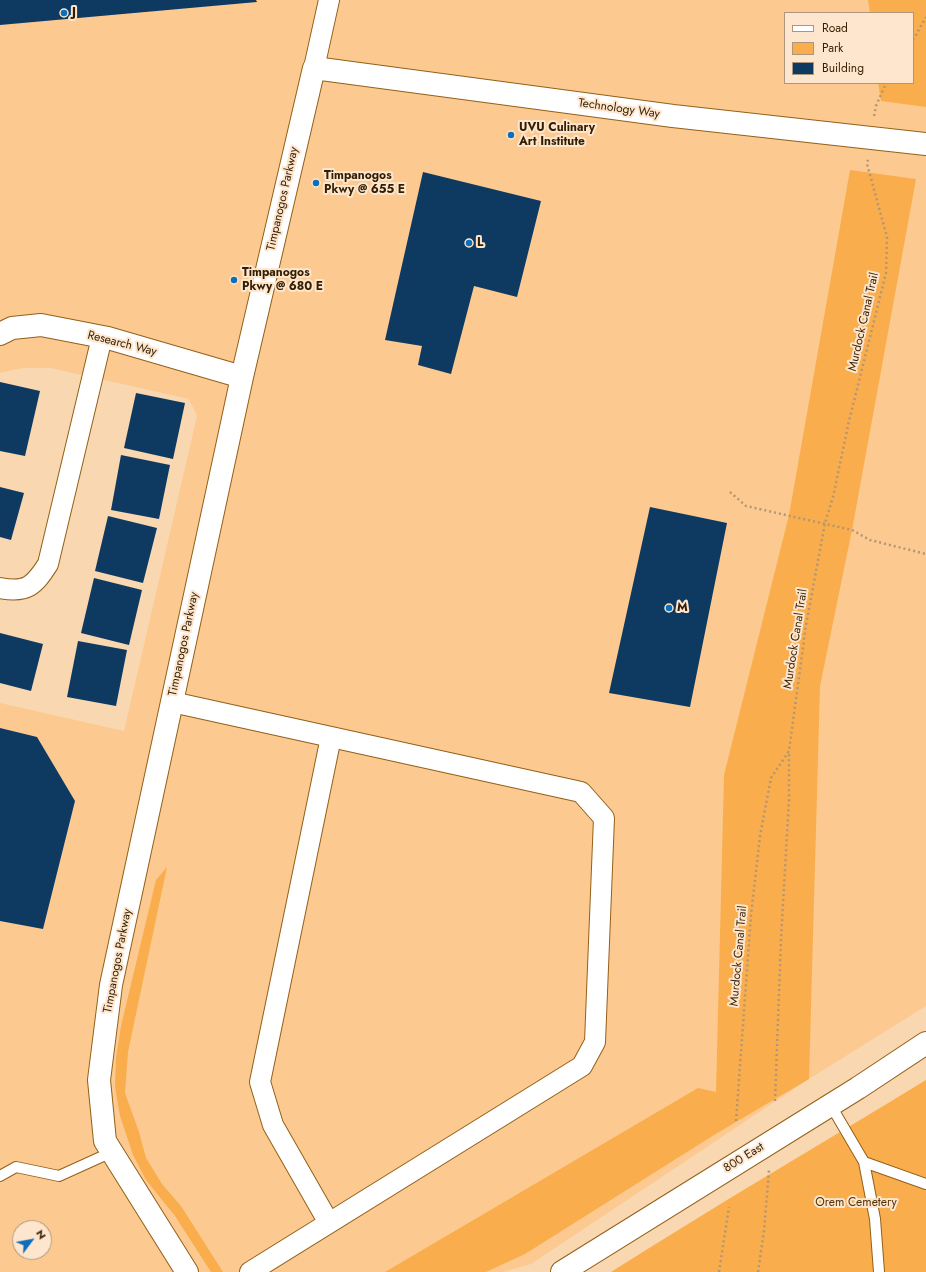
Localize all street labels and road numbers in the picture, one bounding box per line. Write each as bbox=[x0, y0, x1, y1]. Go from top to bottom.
street label: Technology Way bbox=[577, 96, 661, 122]
street label: Timpanogos Parkway bbox=[264, 146, 302, 252]
street label: Murdock Canal Trail bbox=[846, 271, 882, 373]
street label: Research Way bbox=[86, 328, 158, 360]
street label: Murdock Canal Trail bbox=[781, 588, 811, 690]
street label: Timpanogos Parkway bbox=[166, 591, 202, 697]
street label: Murdock Canal Trail bbox=[727, 905, 751, 1007]
street label: Timpanogos Parkway bbox=[101, 908, 135, 1014]
street label: 800 East bbox=[721, 1140, 767, 1176]

